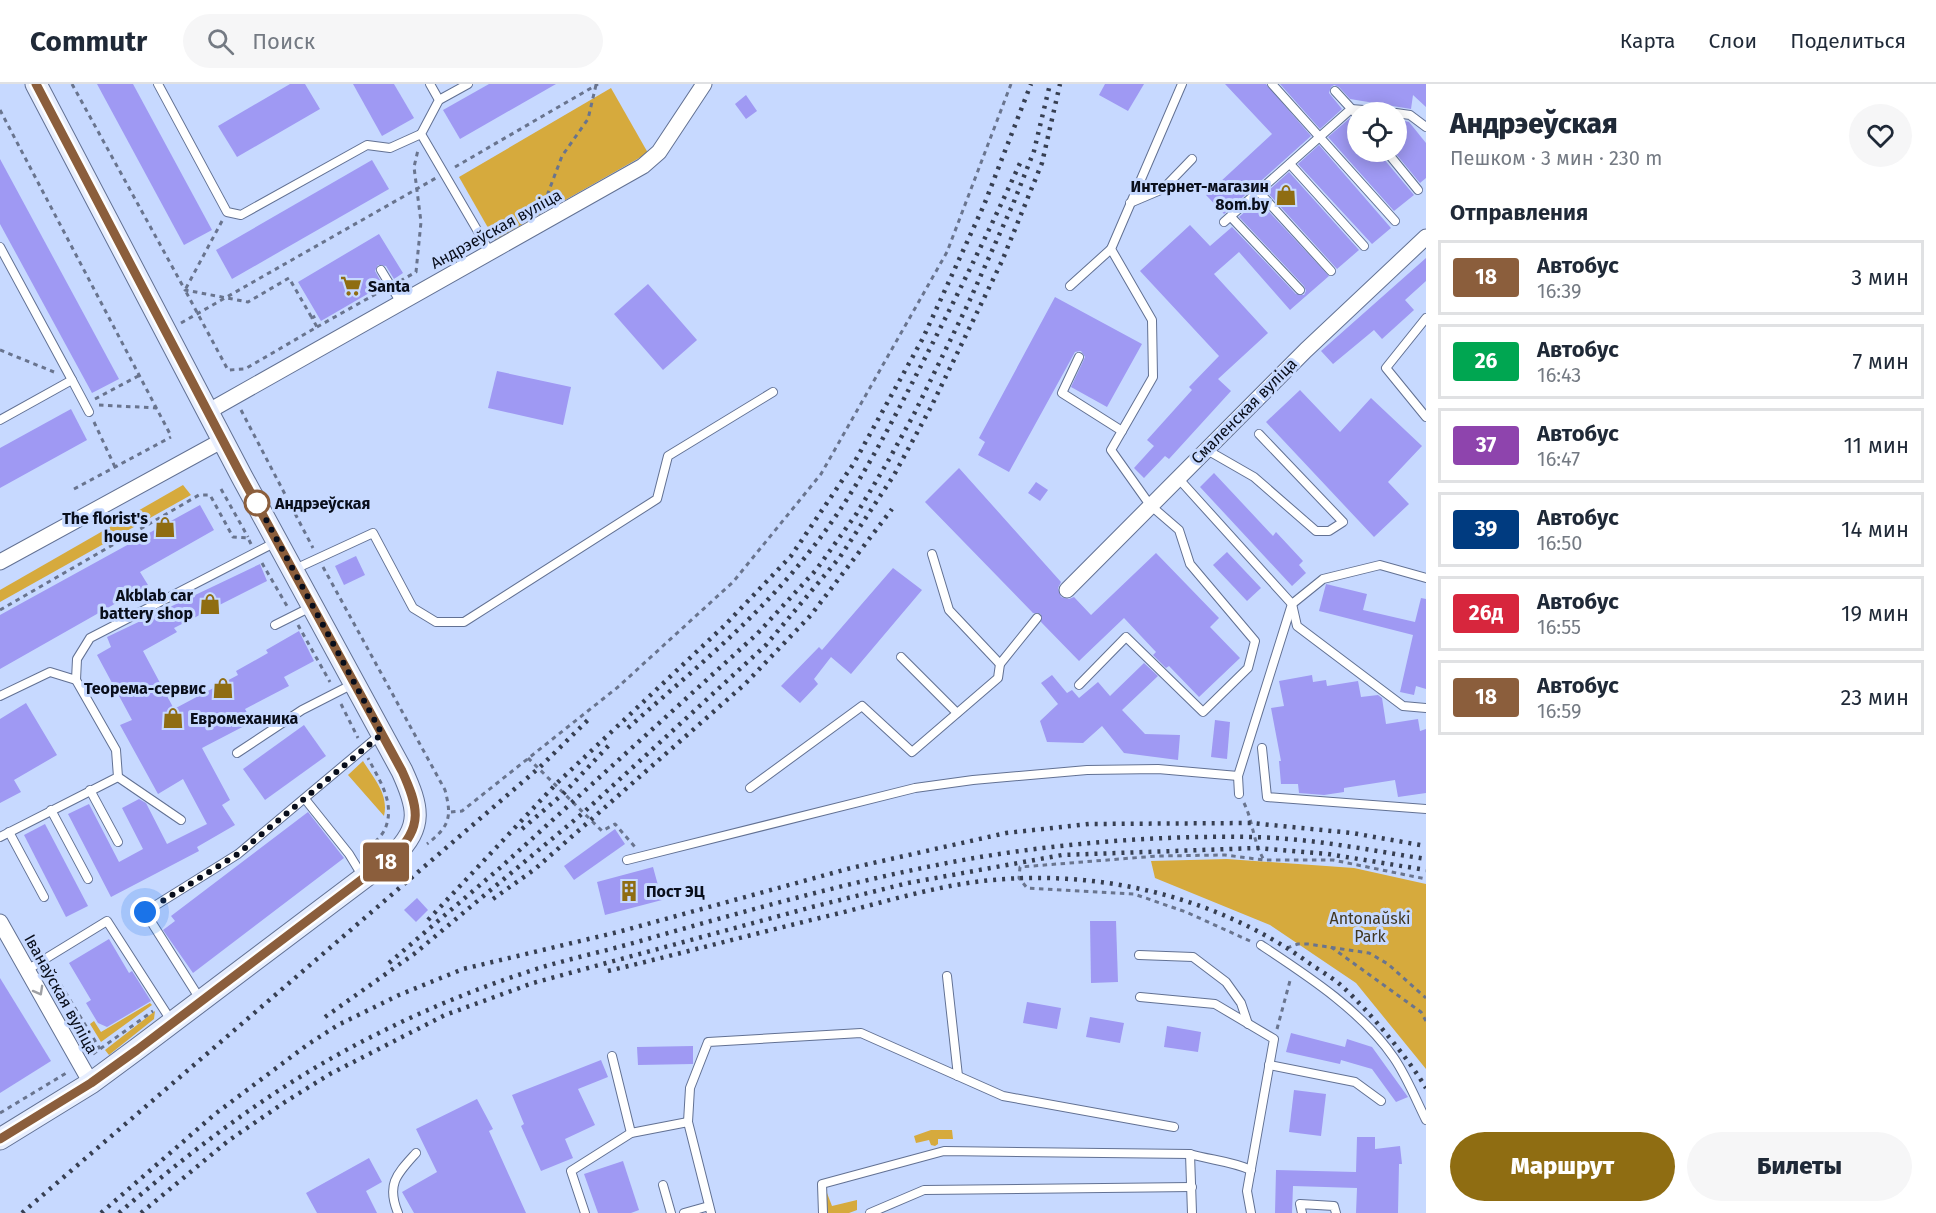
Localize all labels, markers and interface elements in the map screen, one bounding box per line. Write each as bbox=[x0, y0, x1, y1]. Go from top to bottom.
search box bbox=[183, 14, 603, 68]
text: Commutr bbox=[30, 25, 147, 58]
icon: search bbox=[204, 25, 237, 58]
text: Поиск bbox=[252, 28, 315, 55]
text: Карта bbox=[1620, 28, 1676, 54]
text: Слои bbox=[1709, 28, 1757, 54]
text: Поделиться bbox=[1790, 28, 1906, 54]
map controls bbox=[1347, 102, 1407, 162]
button: locate bbox=[1347, 102, 1407, 162]
button: heart bbox=[1849, 104, 1912, 167]
text: Андрэеўская bbox=[1450, 107, 1618, 140]
text: Пешком · 3 мин · 230 m bbox=[1450, 146, 1662, 170]
place label: Интернет-магазин 8om.by bbox=[1131, 177, 1270, 214]
shop icon: Интернет-магазин 8om.by bbox=[1274, 183, 1298, 207]
street label: Андрэеўская вуліца bbox=[427, 185, 565, 273]
text: Отправления bbox=[1450, 199, 1588, 226]
text: Автобус bbox=[1537, 252, 1619, 279]
text: 18 bbox=[1475, 264, 1497, 290]
text: 3 мин bbox=[1851, 264, 1909, 291]
supermarket icon: Santa bbox=[339, 274, 363, 298]
place label: Santa bbox=[368, 277, 410, 296]
text: 16:39 bbox=[1537, 279, 1582, 303]
text: Автобус bbox=[1537, 336, 1619, 363]
text: 26 bbox=[1475, 348, 1497, 374]
text: 7 мин bbox=[1852, 348, 1909, 375]
street label: Смаленская вуліца bbox=[1187, 354, 1301, 468]
text: 16:43 bbox=[1537, 363, 1581, 387]
text: Автобус bbox=[1537, 420, 1619, 447]
text: 37 bbox=[1476, 432, 1496, 458]
text: 11 мин bbox=[1843, 432, 1909, 459]
text: 16:47 bbox=[1537, 447, 1580, 471]
marker: Андрэеўская bbox=[244, 490, 270, 516]
place label: Андрэеўская bbox=[274, 494, 370, 513]
text: Автобус bbox=[1537, 504, 1619, 531]
place label: The florist's house bbox=[62, 509, 148, 546]
shop icon: The florist's house bbox=[153, 515, 177, 539]
text: 39 bbox=[1475, 516, 1497, 542]
text: 14 мин bbox=[1841, 516, 1909, 543]
text: 16:50 bbox=[1537, 531, 1582, 555]
place label: Akblab car battery shop bbox=[100, 586, 194, 623]
text: Автобус bbox=[1537, 588, 1619, 615]
shop icon: Akblab car battery shop bbox=[198, 592, 222, 616]
text: 26д bbox=[1469, 600, 1503, 626]
text: 19 мин bbox=[1841, 600, 1909, 627]
text: 16:55 bbox=[1537, 615, 1581, 639]
text: Автобус bbox=[1537, 672, 1619, 699]
shop icon: Теорема-сервис bbox=[211, 676, 235, 700]
place label: Теорема-сервис bbox=[84, 679, 206, 698]
text: 18 bbox=[1475, 684, 1497, 710]
text: 23 мин bbox=[1840, 684, 1909, 711]
text: 16:59 bbox=[1537, 699, 1581, 723]
shop icon: Евромеханика bbox=[161, 706, 185, 730]
place label: Евромеханика bbox=[190, 709, 299, 728]
line badge: 18 bbox=[359, 842, 413, 882]
text: 18 bbox=[375, 849, 397, 875]
building icon: Пост ЭЦ bbox=[617, 879, 641, 903]
place label: Пост ЭЦ bbox=[646, 882, 705, 901]
your location bbox=[130, 897, 160, 927]
park label: Antonaŭski Park bbox=[1330, 909, 1411, 946]
street label: Іванаўская вуліца bbox=[20, 931, 102, 1057]
one-way arrow bbox=[31, 985, 43, 996]
button: Маршрут bbox=[1450, 1132, 1675, 1201]
button: Билеты bbox=[1687, 1132, 1912, 1201]

